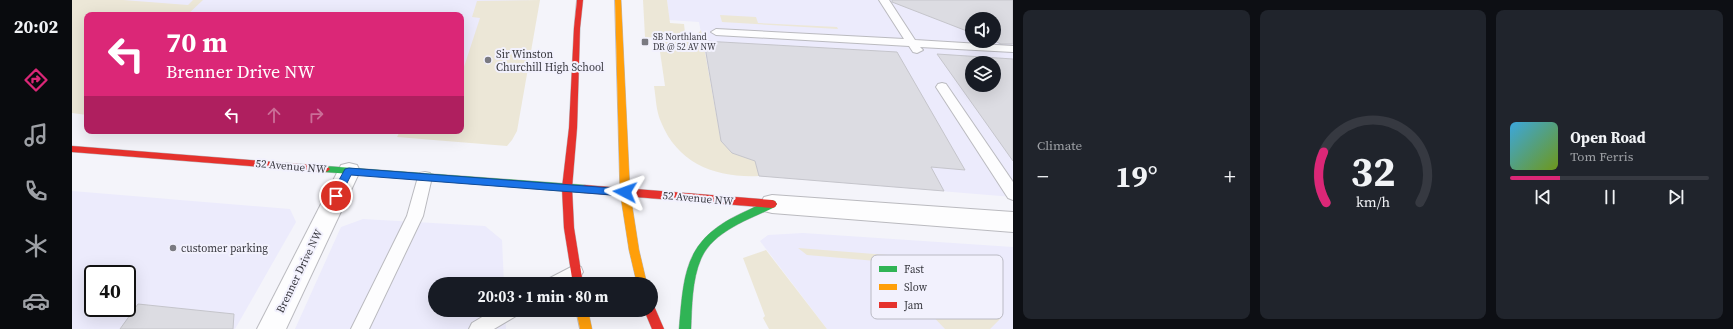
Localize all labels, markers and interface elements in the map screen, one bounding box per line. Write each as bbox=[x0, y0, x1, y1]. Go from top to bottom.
map controls bbox=[965, 12, 1001, 92]
button: sound bbox=[965, 12, 1001, 48]
text: 20:02 bbox=[14, 14, 58, 39]
text: 70 m bbox=[166, 23, 228, 61]
icon: left bbox=[100, 28, 152, 80]
place label: SB Northland DR @ 52 AV NW bbox=[653, 31, 716, 53]
marker: SB Northland DR @ 52 AV NW bbox=[640, 37, 650, 47]
place label: Sir Winston Churchill High School bbox=[496, 47, 604, 75]
marker: Sir Winston Churchill High School bbox=[483, 55, 493, 65]
button: layers bbox=[965, 56, 1001, 92]
text: Brenner Drive NW bbox=[166, 59, 315, 84]
icon: directions bbox=[22, 66, 50, 94]
icon: left bbox=[221, 104, 243, 126]
icon: ahead bbox=[263, 104, 285, 126]
icon: right bbox=[305, 104, 327, 126]
icon: music bbox=[22, 121, 50, 149]
text: Open Road bbox=[1570, 127, 1646, 148]
text: Climate bbox=[1037, 137, 1082, 154]
text: 32 bbox=[1350, 142, 1396, 199]
text: Tom Ferris bbox=[1570, 148, 1633, 165]
street label: 52 Avenue NW bbox=[255, 156, 327, 177]
text: 19° bbox=[1115, 156, 1158, 197]
text: − bbox=[1037, 161, 1049, 191]
text: + bbox=[1224, 161, 1236, 191]
position arrow bbox=[604, 171, 646, 213]
icon: phone bbox=[22, 177, 50, 205]
pin bbox=[319, 179, 353, 213]
icon: arrive bbox=[325, 185, 347, 207]
icon: previous bbox=[1532, 186, 1554, 208]
icon: pause bbox=[1599, 186, 1621, 208]
icon: next bbox=[1665, 186, 1687, 208]
street label: 52 Avenue NW bbox=[662, 188, 734, 209]
text: km/h bbox=[1356, 191, 1390, 211]
street label: Brenner Drive NW bbox=[273, 227, 326, 315]
icon: climate bbox=[22, 232, 50, 260]
place label: customer parking bbox=[181, 241, 268, 256]
marker: customer parking bbox=[168, 243, 178, 253]
legend bbox=[871, 255, 1003, 319]
text: Fast bbox=[904, 262, 924, 277]
speed limit sign: 40 bbox=[84, 265, 136, 317]
text: Slow bbox=[904, 280, 928, 295]
text: 20:03 · 1 min · 80 m bbox=[478, 286, 608, 307]
icon: car bbox=[22, 287, 50, 315]
text: Jam bbox=[903, 298, 923, 313]

